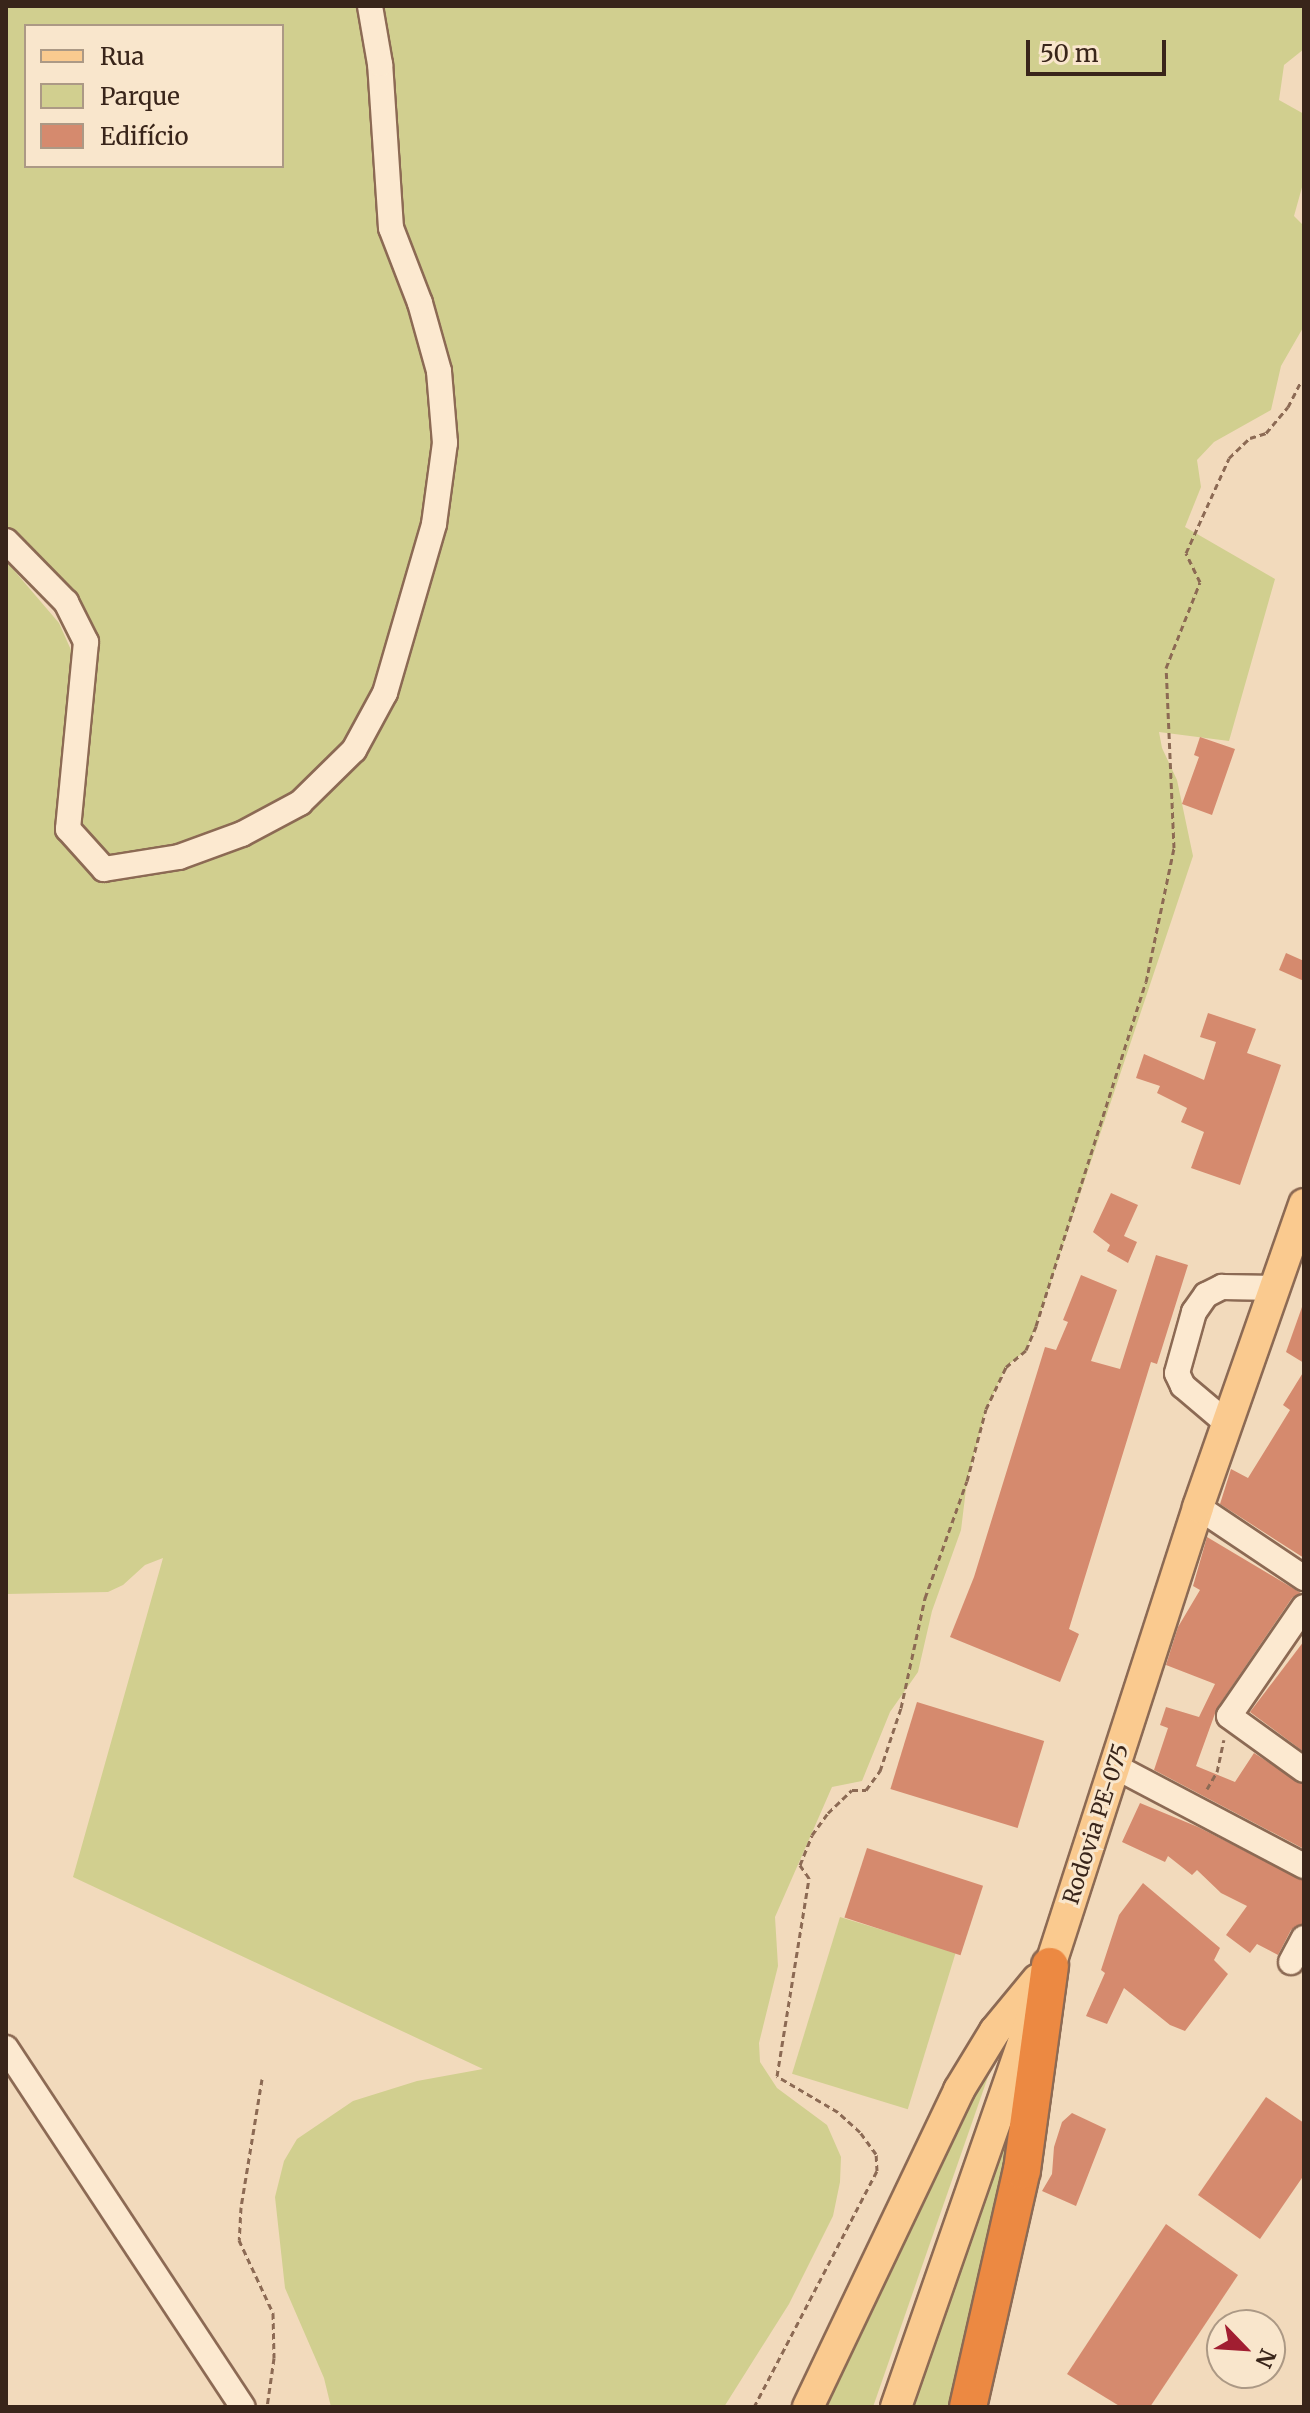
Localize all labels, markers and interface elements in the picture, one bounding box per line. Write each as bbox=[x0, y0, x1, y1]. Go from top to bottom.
legend bbox=[24, 24, 284, 168]
scale bar bbox=[1030, 24, 1170, 74]
text: 50 m bbox=[1040, 38, 1099, 69]
text: Rua bbox=[100, 41, 144, 72]
text: Parque bbox=[100, 81, 180, 112]
text: Edifício bbox=[100, 121, 188, 152]
street label: Rodovia PE-075 bbox=[1058, 1740, 1134, 1908]
north arrow bbox=[1206, 2309, 1286, 2389]
text: N bbox=[1250, 2344, 1282, 2372]

